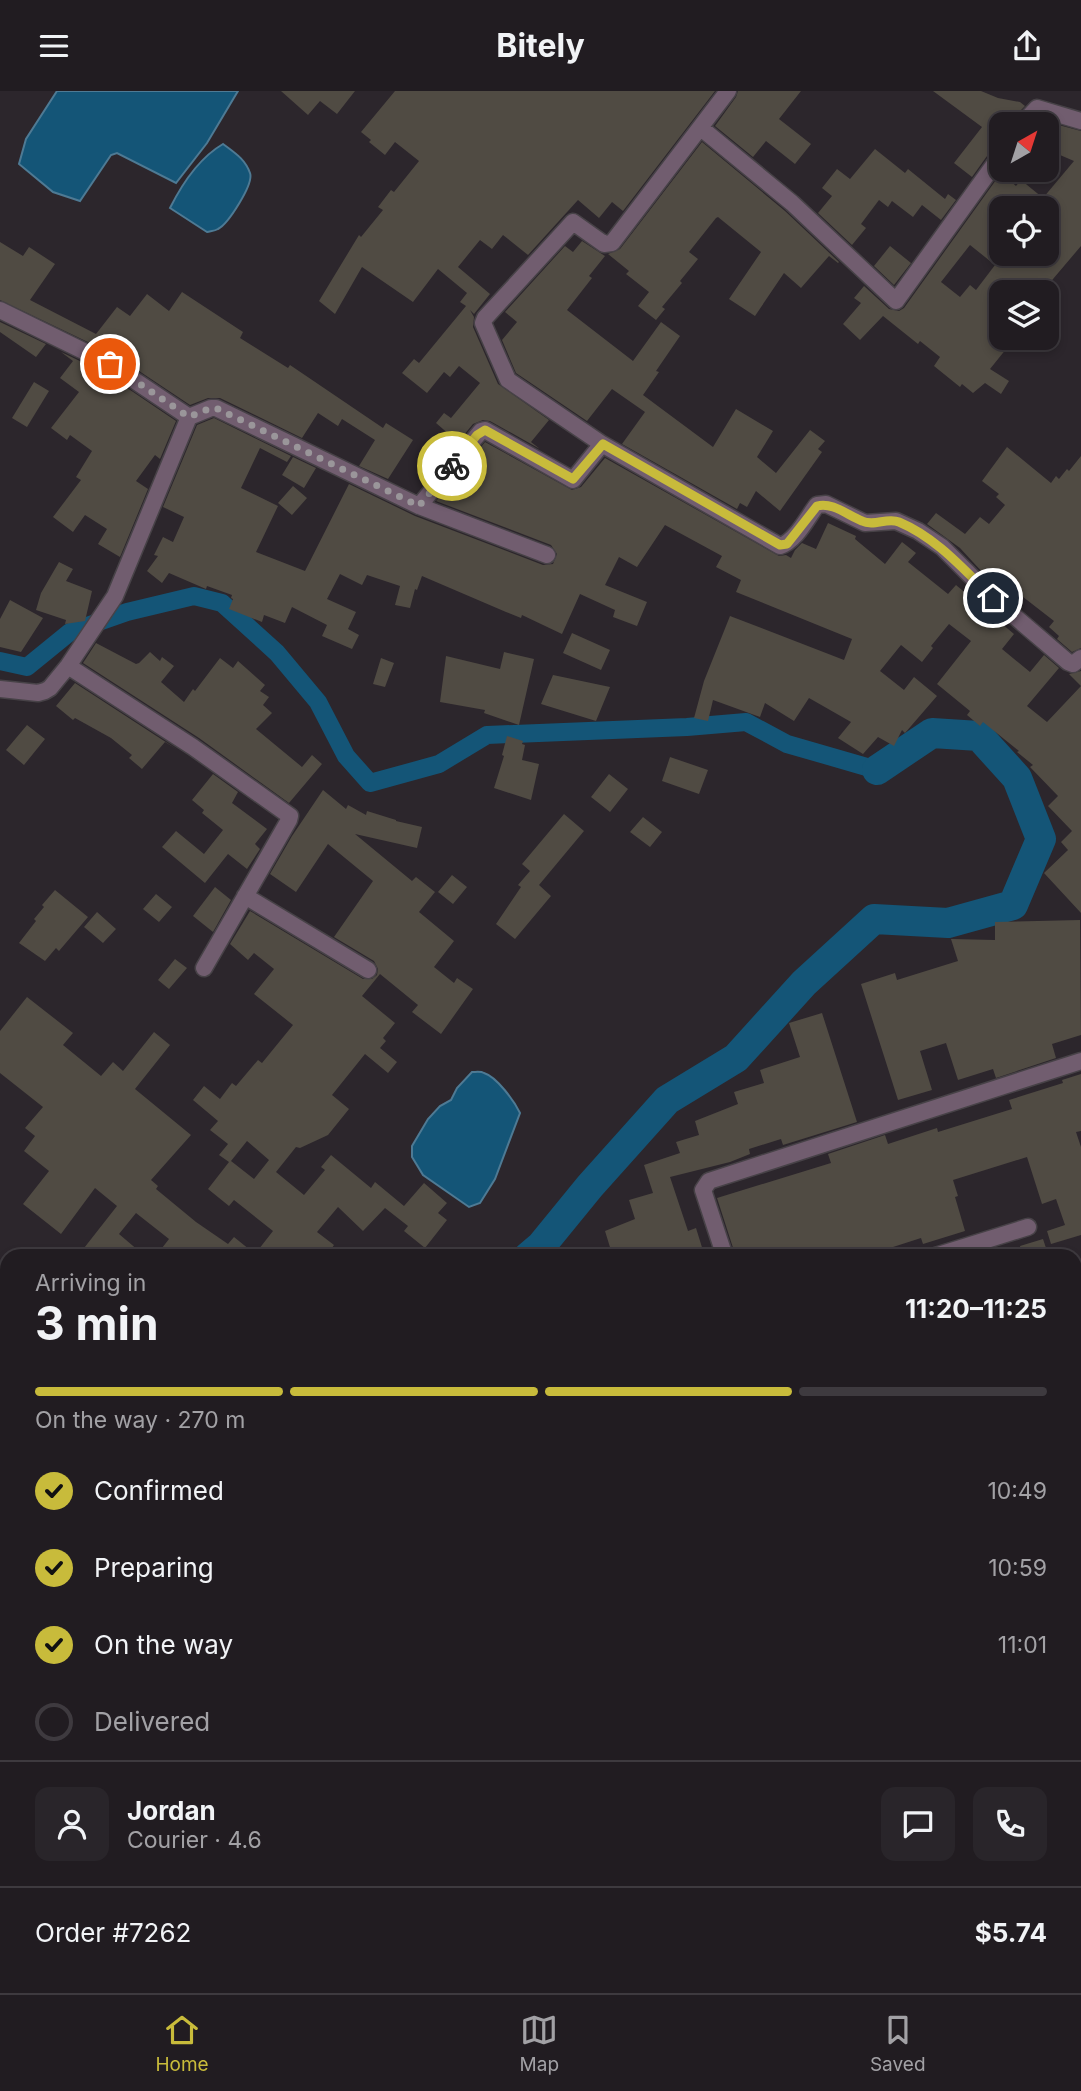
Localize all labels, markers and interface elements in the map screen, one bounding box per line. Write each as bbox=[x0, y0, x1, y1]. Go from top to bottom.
text: Bitely bbox=[496, 26, 585, 65]
icon: menu bbox=[35, 27, 73, 65]
icon: share bbox=[1008, 27, 1046, 65]
north arrow bbox=[989, 112, 1059, 182]
map controls bbox=[989, 112, 1059, 350]
button: locate bbox=[989, 196, 1059, 266]
button: layers bbox=[989, 280, 1059, 350]
pin bbox=[80, 334, 140, 394]
icon: bag bbox=[91, 345, 129, 383]
courier bbox=[417, 431, 487, 501]
icon: bike bbox=[433, 447, 471, 485]
pin bbox=[963, 568, 1023, 628]
icon: home bbox=[974, 579, 1012, 617]
text: Arriving in bbox=[35, 1269, 146, 1297]
text: 11:20–11:25 bbox=[905, 1293, 1047, 1324]
text: 3 min bbox=[35, 1295, 159, 1351]
text: On the way · 270 m bbox=[35, 1406, 245, 1434]
icon: check bbox=[35, 1472, 73, 1510]
text: Confirmed bbox=[94, 1475, 224, 1506]
text: 10:49 bbox=[987, 1477, 1047, 1505]
icon: check bbox=[35, 1549, 73, 1587]
text: Preparing bbox=[94, 1552, 214, 1583]
text: 10:59 bbox=[988, 1554, 1047, 1582]
icon: check bbox=[35, 1626, 73, 1664]
text: On the way bbox=[94, 1629, 233, 1660]
text: 11:01 bbox=[998, 1631, 1047, 1659]
text: Delivered bbox=[94, 1706, 210, 1737]
button: person bbox=[35, 1787, 109, 1861]
button: chat bbox=[881, 1787, 955, 1861]
button: phone bbox=[973, 1787, 1047, 1861]
text: Jordan bbox=[127, 1795, 216, 1826]
text: Courier · 4.6 bbox=[127, 1826, 262, 1854]
text: Order #7262 bbox=[35, 1917, 191, 1948]
text: $5.74 bbox=[975, 1917, 1047, 1948]
tab: Home bbox=[155, 2011, 209, 2076]
tab: Map bbox=[520, 2011, 559, 2076]
tab: Saved bbox=[870, 2011, 926, 2076]

